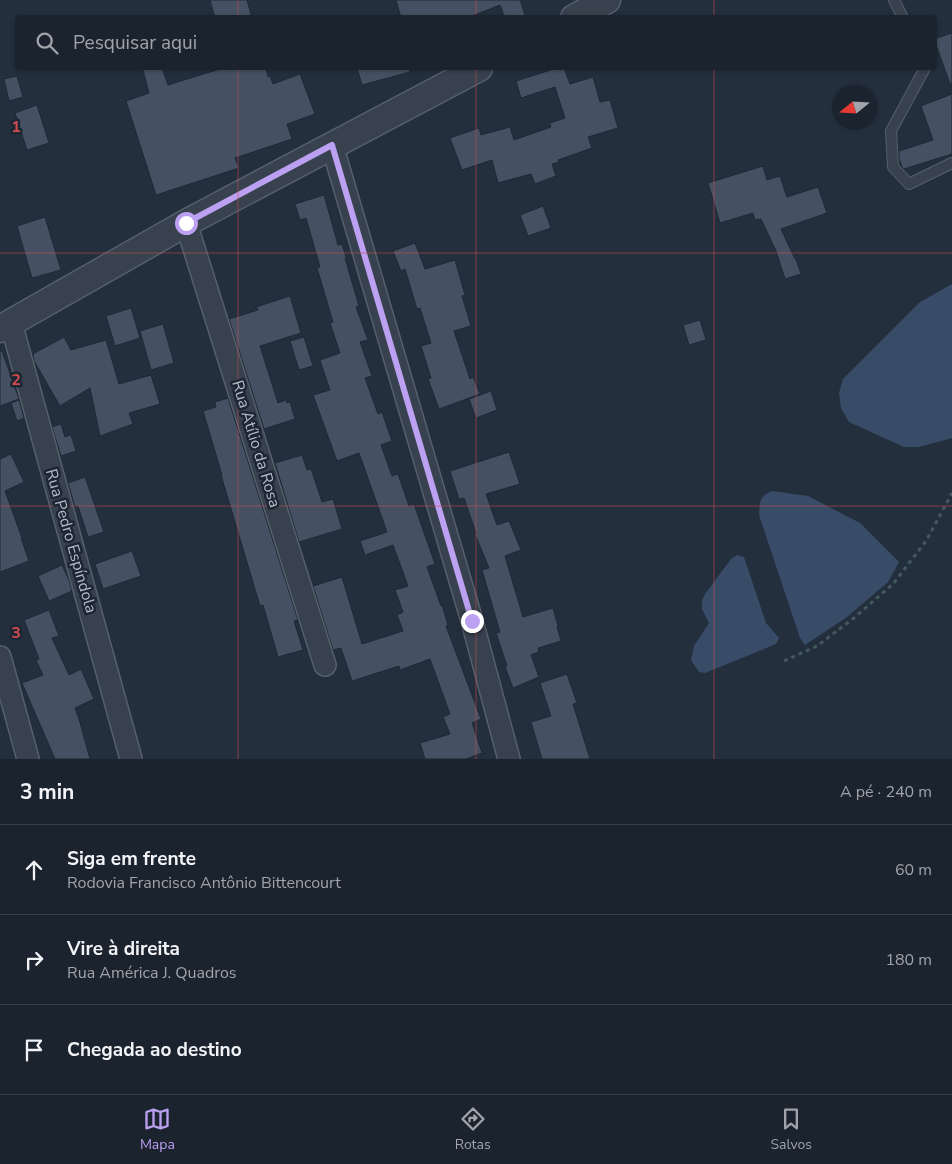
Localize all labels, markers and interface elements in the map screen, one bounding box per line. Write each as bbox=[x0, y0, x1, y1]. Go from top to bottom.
search box bbox=[15, 15, 937, 70]
icon: search bbox=[33, 29, 61, 57]
text: Pesquisar aqui bbox=[73, 30, 197, 56]
north arrow bbox=[832, 85, 877, 130]
text: 1 bbox=[11, 116, 21, 138]
route start bbox=[175, 212, 198, 235]
text: 2 bbox=[11, 369, 21, 391]
street label: Rua Atílio da Rosa bbox=[226, 378, 286, 510]
street label: Rua Pedro Espíndola bbox=[40, 466, 102, 616]
route end bbox=[461, 610, 484, 633]
text: 3 bbox=[11, 622, 21, 644]
text: 3 min bbox=[20, 778, 74, 806]
text: A pé · 240 m bbox=[840, 781, 932, 803]
text: Siga em frente bbox=[67, 846, 196, 872]
icon: ahead bbox=[20, 856, 48, 884]
text: 60 m bbox=[895, 859, 932, 881]
text: Rodovia Francisco Antônio Bittencourt bbox=[67, 872, 341, 894]
text: Vire à direita bbox=[67, 936, 180, 962]
icon: right bbox=[20, 946, 48, 974]
text: 180 m bbox=[885, 949, 932, 971]
text: Rua América J. Quadros bbox=[67, 962, 237, 984]
icon: arrive bbox=[20, 1036, 48, 1064]
text: Chegada ao destino bbox=[67, 1037, 242, 1063]
tab: Mapa bbox=[140, 1105, 175, 1154]
tab: Rotas bbox=[455, 1105, 491, 1154]
tab: Salvos bbox=[770, 1105, 812, 1154]

